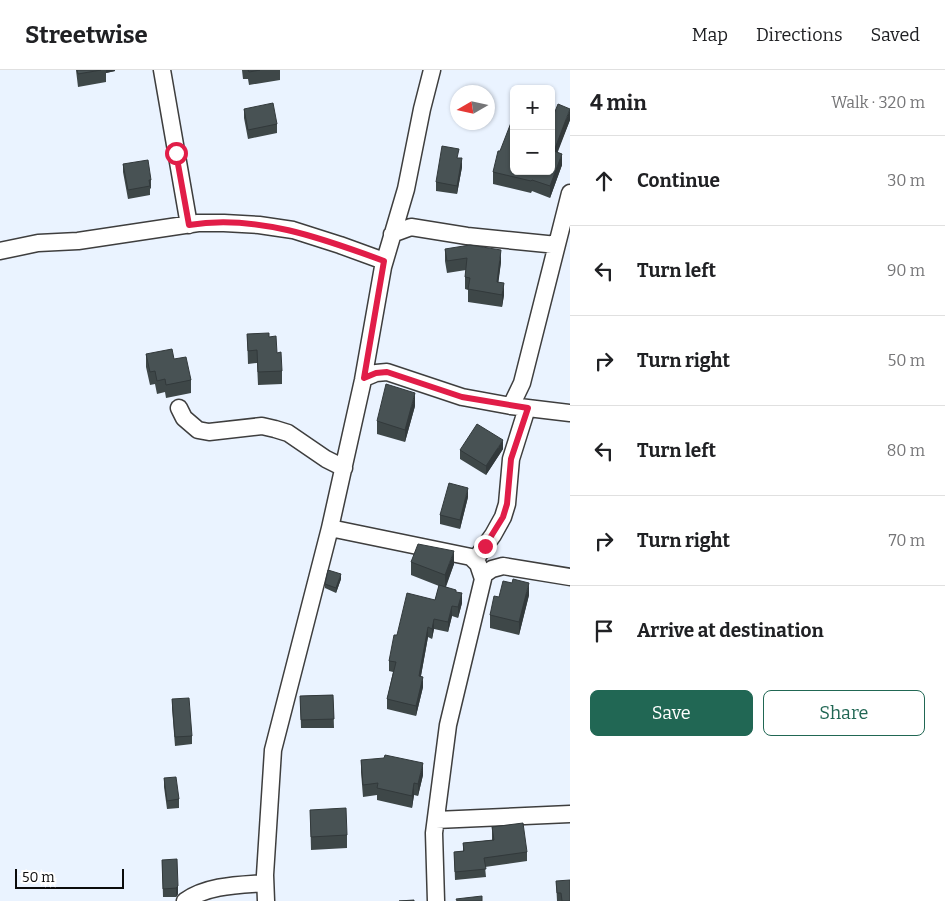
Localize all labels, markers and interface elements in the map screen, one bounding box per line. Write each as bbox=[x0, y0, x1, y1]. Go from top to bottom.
text: Streetwise bbox=[25, 21, 148, 49]
text: Map bbox=[692, 24, 728, 46]
text: Directions bbox=[756, 24, 843, 46]
text: Saved bbox=[871, 24, 920, 46]
north arrow bbox=[450, 85, 495, 130]
map controls bbox=[510, 85, 555, 175]
button: + bbox=[510, 85, 555, 130]
text: 4 min bbox=[590, 90, 647, 116]
text: Walk · 320 m bbox=[831, 93, 925, 112]
button: − bbox=[510, 130, 555, 175]
route start bbox=[165, 142, 188, 165]
icon: ahead bbox=[590, 167, 618, 195]
text: Continue bbox=[637, 169, 720, 192]
text: 30 m bbox=[887, 171, 925, 190]
icon: left bbox=[590, 257, 618, 285]
text: Turn left bbox=[637, 259, 716, 282]
text: 90 m bbox=[887, 261, 925, 280]
icon: right bbox=[590, 347, 618, 375]
text: Turn right bbox=[637, 349, 730, 372]
text: 50 m bbox=[888, 351, 925, 370]
icon: left bbox=[590, 437, 618, 465]
text: Turn left bbox=[637, 439, 716, 462]
text: 80 m bbox=[887, 441, 925, 460]
icon: right bbox=[590, 527, 618, 555]
text: Turn right bbox=[637, 529, 730, 552]
text: 70 m bbox=[889, 531, 925, 550]
route end bbox=[474, 535, 497, 558]
icon: arrive bbox=[590, 617, 618, 645]
text: Arrive at destination bbox=[637, 619, 824, 642]
button: Save bbox=[590, 690, 753, 736]
button: Share bbox=[763, 690, 925, 736]
scale bar bbox=[15, 866, 124, 889]
text: 50 m bbox=[22, 869, 55, 886]

